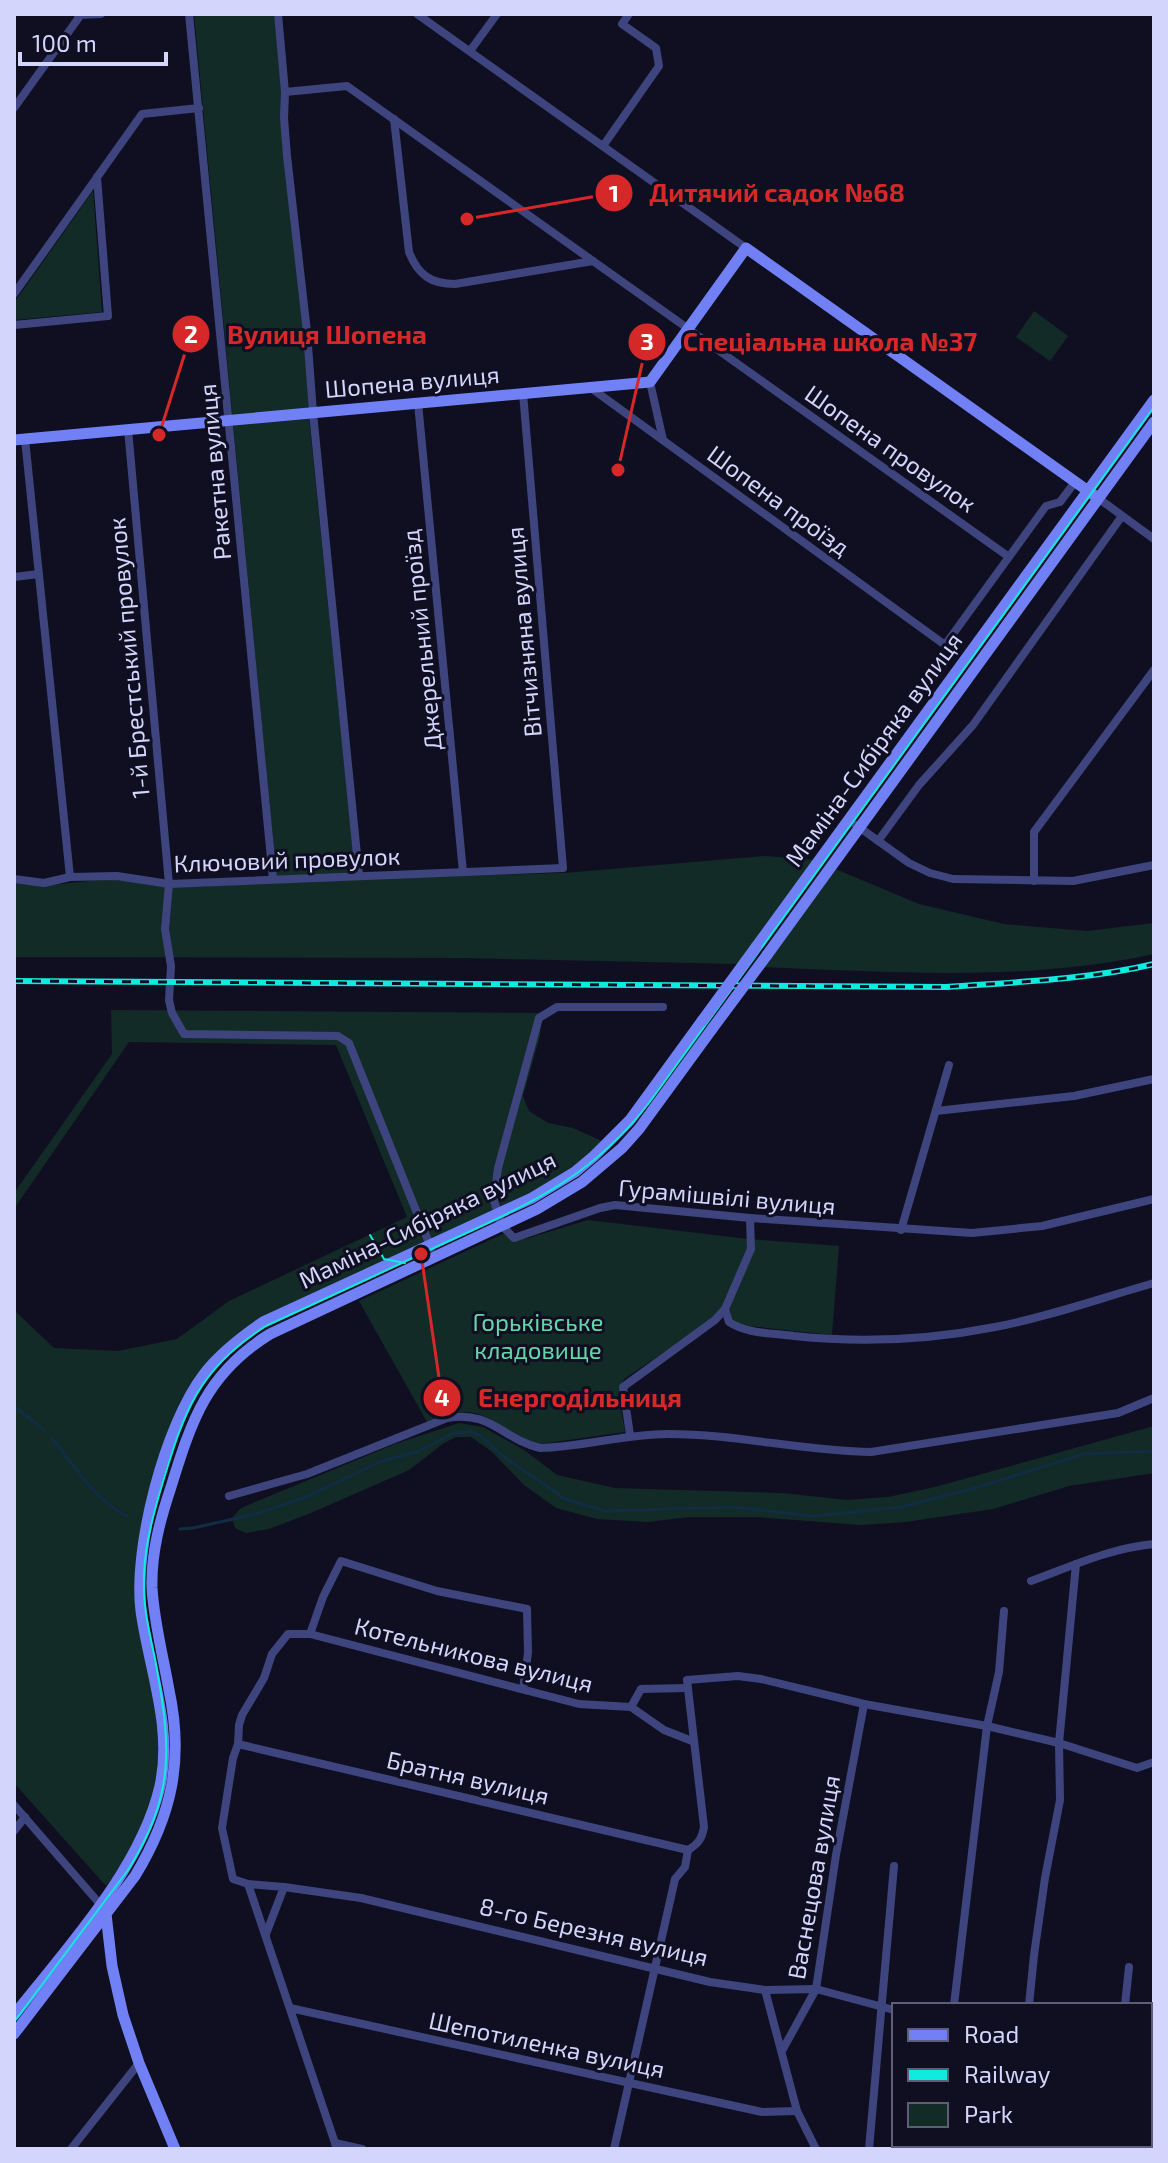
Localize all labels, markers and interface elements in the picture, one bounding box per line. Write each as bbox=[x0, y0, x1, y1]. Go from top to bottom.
scale bar bbox=[20, 16, 166, 66]
text: 100 m bbox=[32, 28, 97, 57]
callout: Дитячий садок №68 bbox=[594, 168, 921, 218]
text: Дитячий садок №68 bbox=[649, 176, 905, 207]
text: 1 bbox=[609, 178, 619, 207]
callout: Вулиця Шопена bbox=[171, 309, 443, 359]
callout: Спеціальна школа №37 bbox=[627, 317, 993, 367]
text: Вулиця Шопена bbox=[227, 318, 427, 349]
text: 2 bbox=[184, 319, 198, 348]
text: Спеціальна школа №37 bbox=[683, 325, 977, 356]
text: 3 bbox=[640, 326, 654, 355]
street label: Шопена вулиця bbox=[323, 359, 501, 404]
street label: Шопена провулок bbox=[799, 378, 982, 519]
street label: Ракетна вулиця bbox=[192, 383, 237, 561]
street label: Шопена проїзд bbox=[702, 439, 856, 561]
street label: 1-й Брестський провулок bbox=[101, 516, 156, 800]
street label: Вітчизняна вулиця bbox=[499, 526, 548, 738]
street label: Джерельний проїзд bbox=[395, 528, 447, 752]
street label: Маміна-Сибіряка вулиця bbox=[778, 626, 969, 872]
street label: Ключовий провулок bbox=[173, 841, 401, 878]
street label: Маміна-Сибіряка вулиця bbox=[294, 1144, 561, 1295]
street label: Гурамішвілі вулиця bbox=[617, 1172, 837, 1221]
park label: Горьківське кладовище bbox=[473, 1307, 603, 1364]
callout: Енергодільниця bbox=[422, 1373, 698, 1423]
text: Енергодільниця bbox=[478, 1381, 682, 1412]
text: 4 bbox=[434, 1382, 450, 1411]
street label: Котельникова вулиця bbox=[352, 1610, 596, 1699]
street label: Братня вулиця bbox=[384, 1744, 552, 1811]
street label: Васнецова вулиця bbox=[781, 1773, 846, 1981]
street label: 8-го Березня вулиця bbox=[477, 1891, 711, 1972]
legend bbox=[892, 2003, 1152, 2147]
street label: Шепотиленка вулиця bbox=[426, 2005, 668, 2084]
text: Road bbox=[964, 2019, 1019, 2048]
text: Railway bbox=[964, 2059, 1051, 2088]
text: Park bbox=[964, 2099, 1013, 2128]

